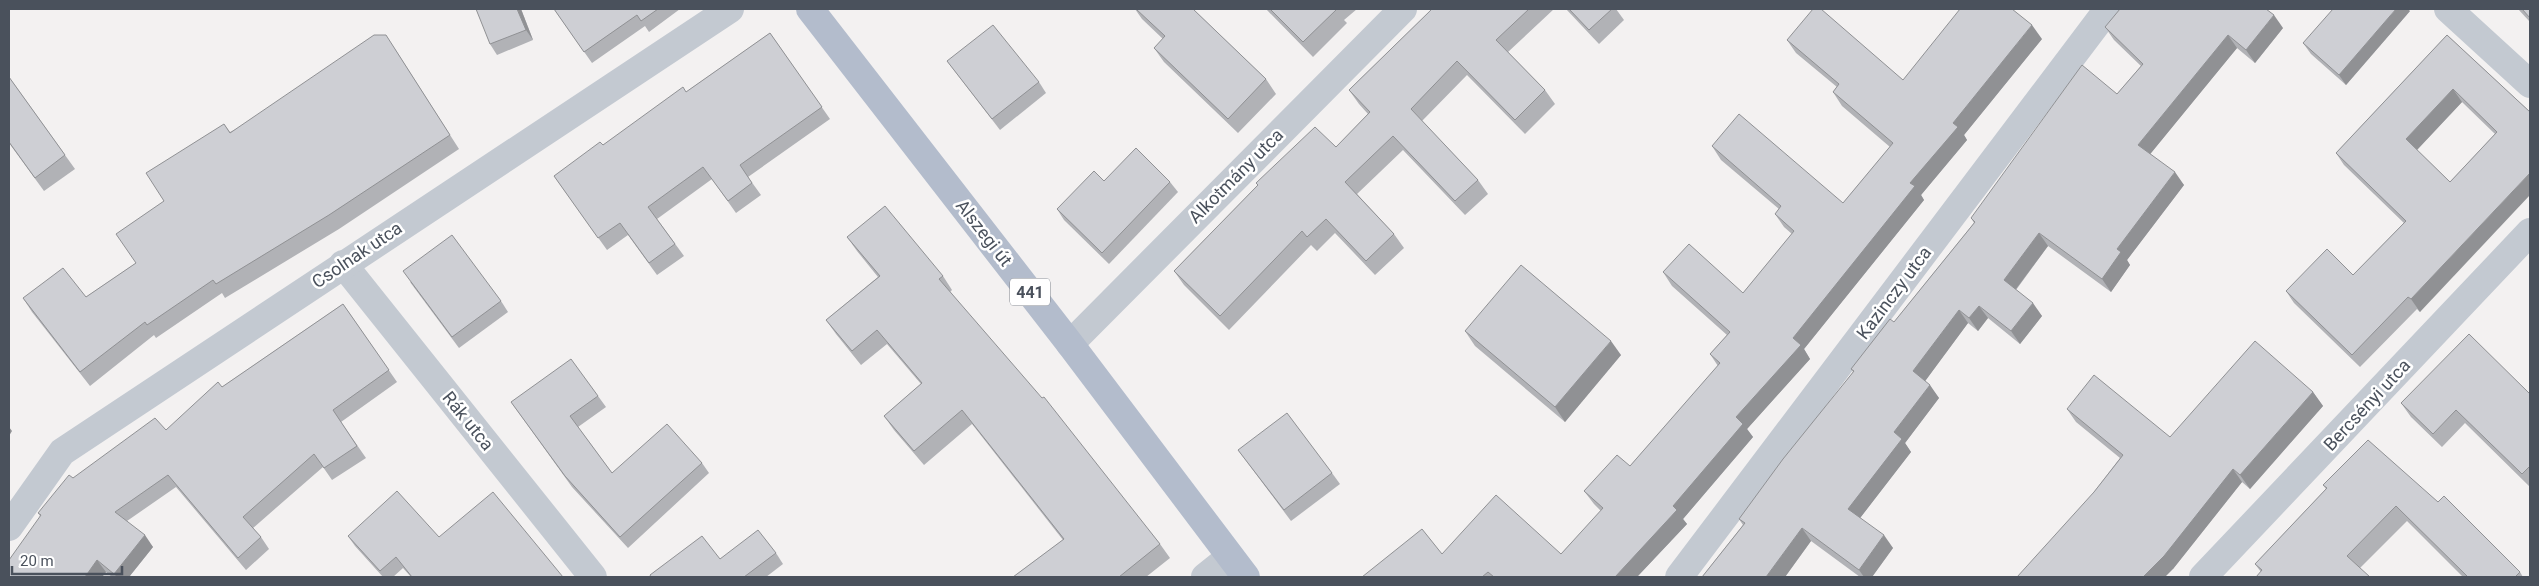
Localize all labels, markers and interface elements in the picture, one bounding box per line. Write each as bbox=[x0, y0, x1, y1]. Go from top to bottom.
street label: Alkotmány utca bbox=[1184, 124, 1287, 227]
street label: Alszegi út bbox=[952, 195, 1017, 270]
street label: Csolnak utca bbox=[308, 217, 406, 292]
street label: Kazinczy utca bbox=[1852, 242, 1935, 343]
road number: 441 bbox=[1010, 278, 1050, 306]
street label: Bercsényi utca bbox=[2319, 355, 2414, 455]
street label: Rák utca bbox=[438, 387, 498, 454]
scale bar bbox=[12, 544, 122, 576]
text: 20 m bbox=[20, 552, 54, 570]

